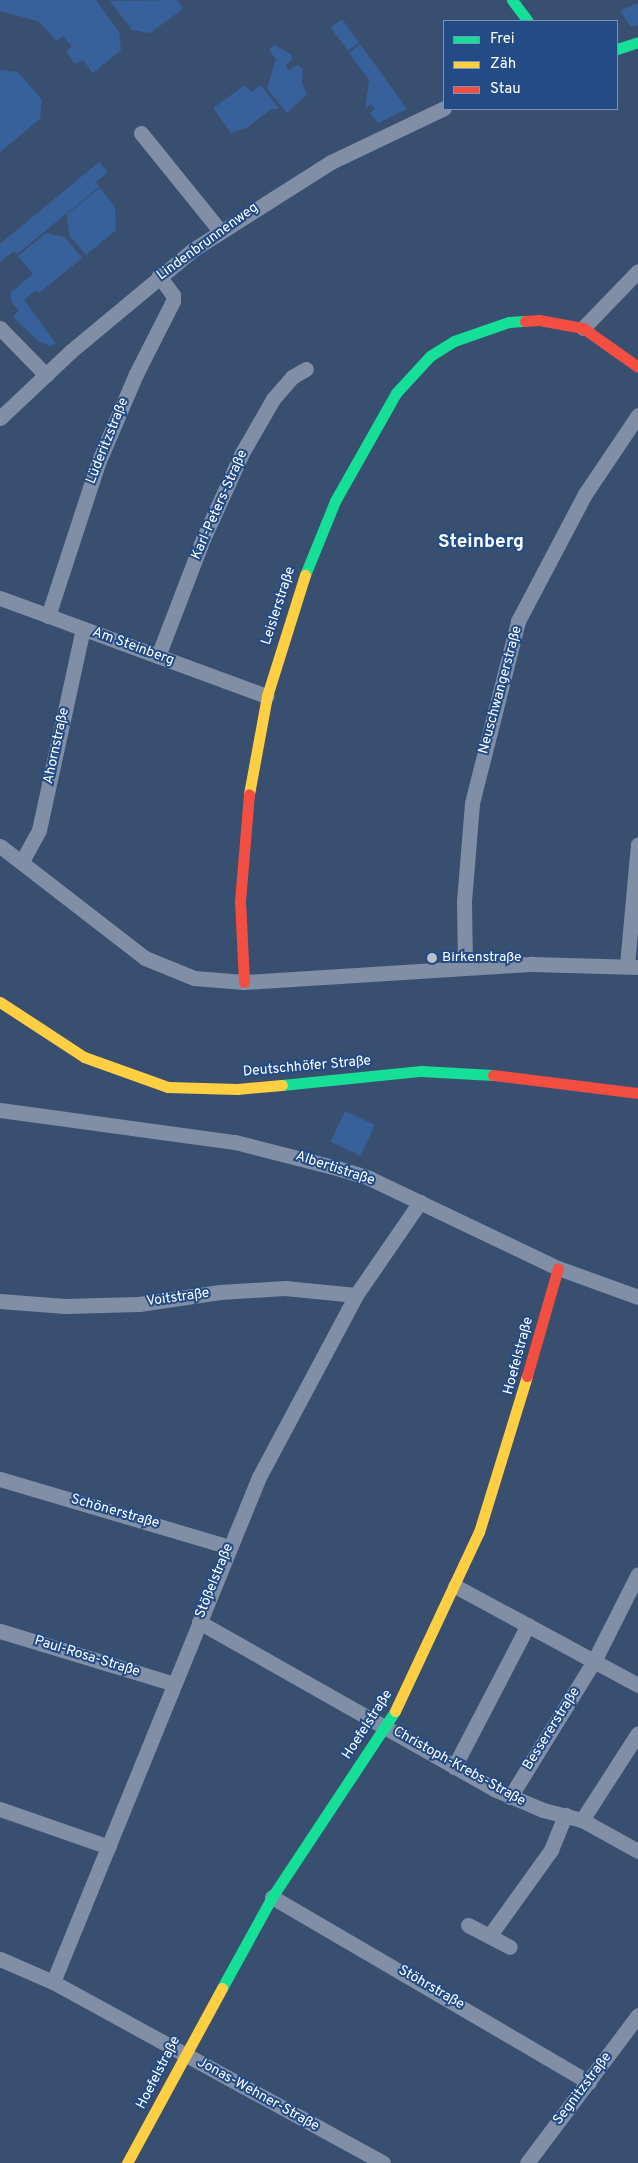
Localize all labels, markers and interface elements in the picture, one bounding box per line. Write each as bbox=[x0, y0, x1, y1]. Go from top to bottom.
legend bbox=[443, 20, 618, 110]
text: Frei bbox=[490, 30, 515, 49]
text: Zäh bbox=[490, 55, 516, 74]
text: Stau bbox=[490, 80, 521, 99]
street label: Lindenbrunnenweg bbox=[154, 200, 262, 284]
street label: Lüderitzstraße bbox=[83, 396, 133, 486]
street label: Karl-Peters-Straße bbox=[188, 448, 252, 562]
district label: Steinberg bbox=[438, 532, 524, 554]
street label: Leislerstraße bbox=[258, 565, 300, 647]
street label: Am Steinberg bbox=[90, 624, 176, 670]
street label: Neuschwangerstraße bbox=[476, 624, 526, 756]
street label: Ahornstraße bbox=[41, 706, 73, 786]
place label: Birkenstraße bbox=[442, 950, 522, 966]
marker: Birkenstraße bbox=[426, 952, 438, 964]
street label: Deutschhöfer Straße bbox=[242, 1053, 372, 1081]
street label: Albertistraße bbox=[293, 1148, 377, 1190]
street label: Voitstraße bbox=[145, 1285, 211, 1311]
street label: Hoefelstraße bbox=[501, 1315, 537, 1397]
street label: Schönerstraße bbox=[69, 1491, 161, 1533]
street label: Stößelstraße bbox=[192, 1541, 238, 1621]
street label: Paul-Rosa-Straße bbox=[32, 1633, 142, 1681]
street label: Bessererstraße bbox=[520, 1685, 584, 1773]
street label: Hoefelstraße bbox=[339, 1687, 397, 1763]
street label: Christoph-Krebs-Straße bbox=[390, 1724, 528, 1810]
street label: Stöhrstraße bbox=[395, 1962, 467, 2014]
street label: Hoefelstraße bbox=[133, 2034, 185, 2112]
street label: Segnitzstraße bbox=[550, 2049, 616, 2129]
street label: Jonas-Wehner-Straße bbox=[194, 2054, 322, 2136]

